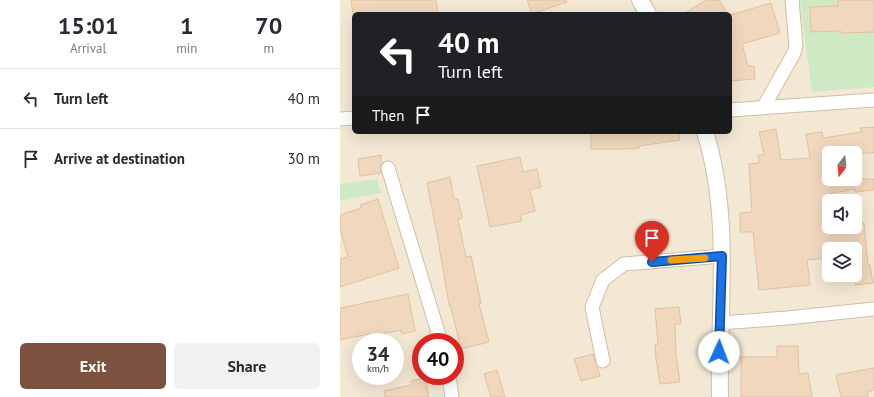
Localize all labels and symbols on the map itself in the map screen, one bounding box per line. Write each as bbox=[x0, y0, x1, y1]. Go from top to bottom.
north arrow bbox=[822, 146, 862, 186]
pin bbox=[635, 221, 669, 262]
position arrow bbox=[698, 331, 740, 373]
speed limit sign: 40 bbox=[412, 333, 464, 385]

